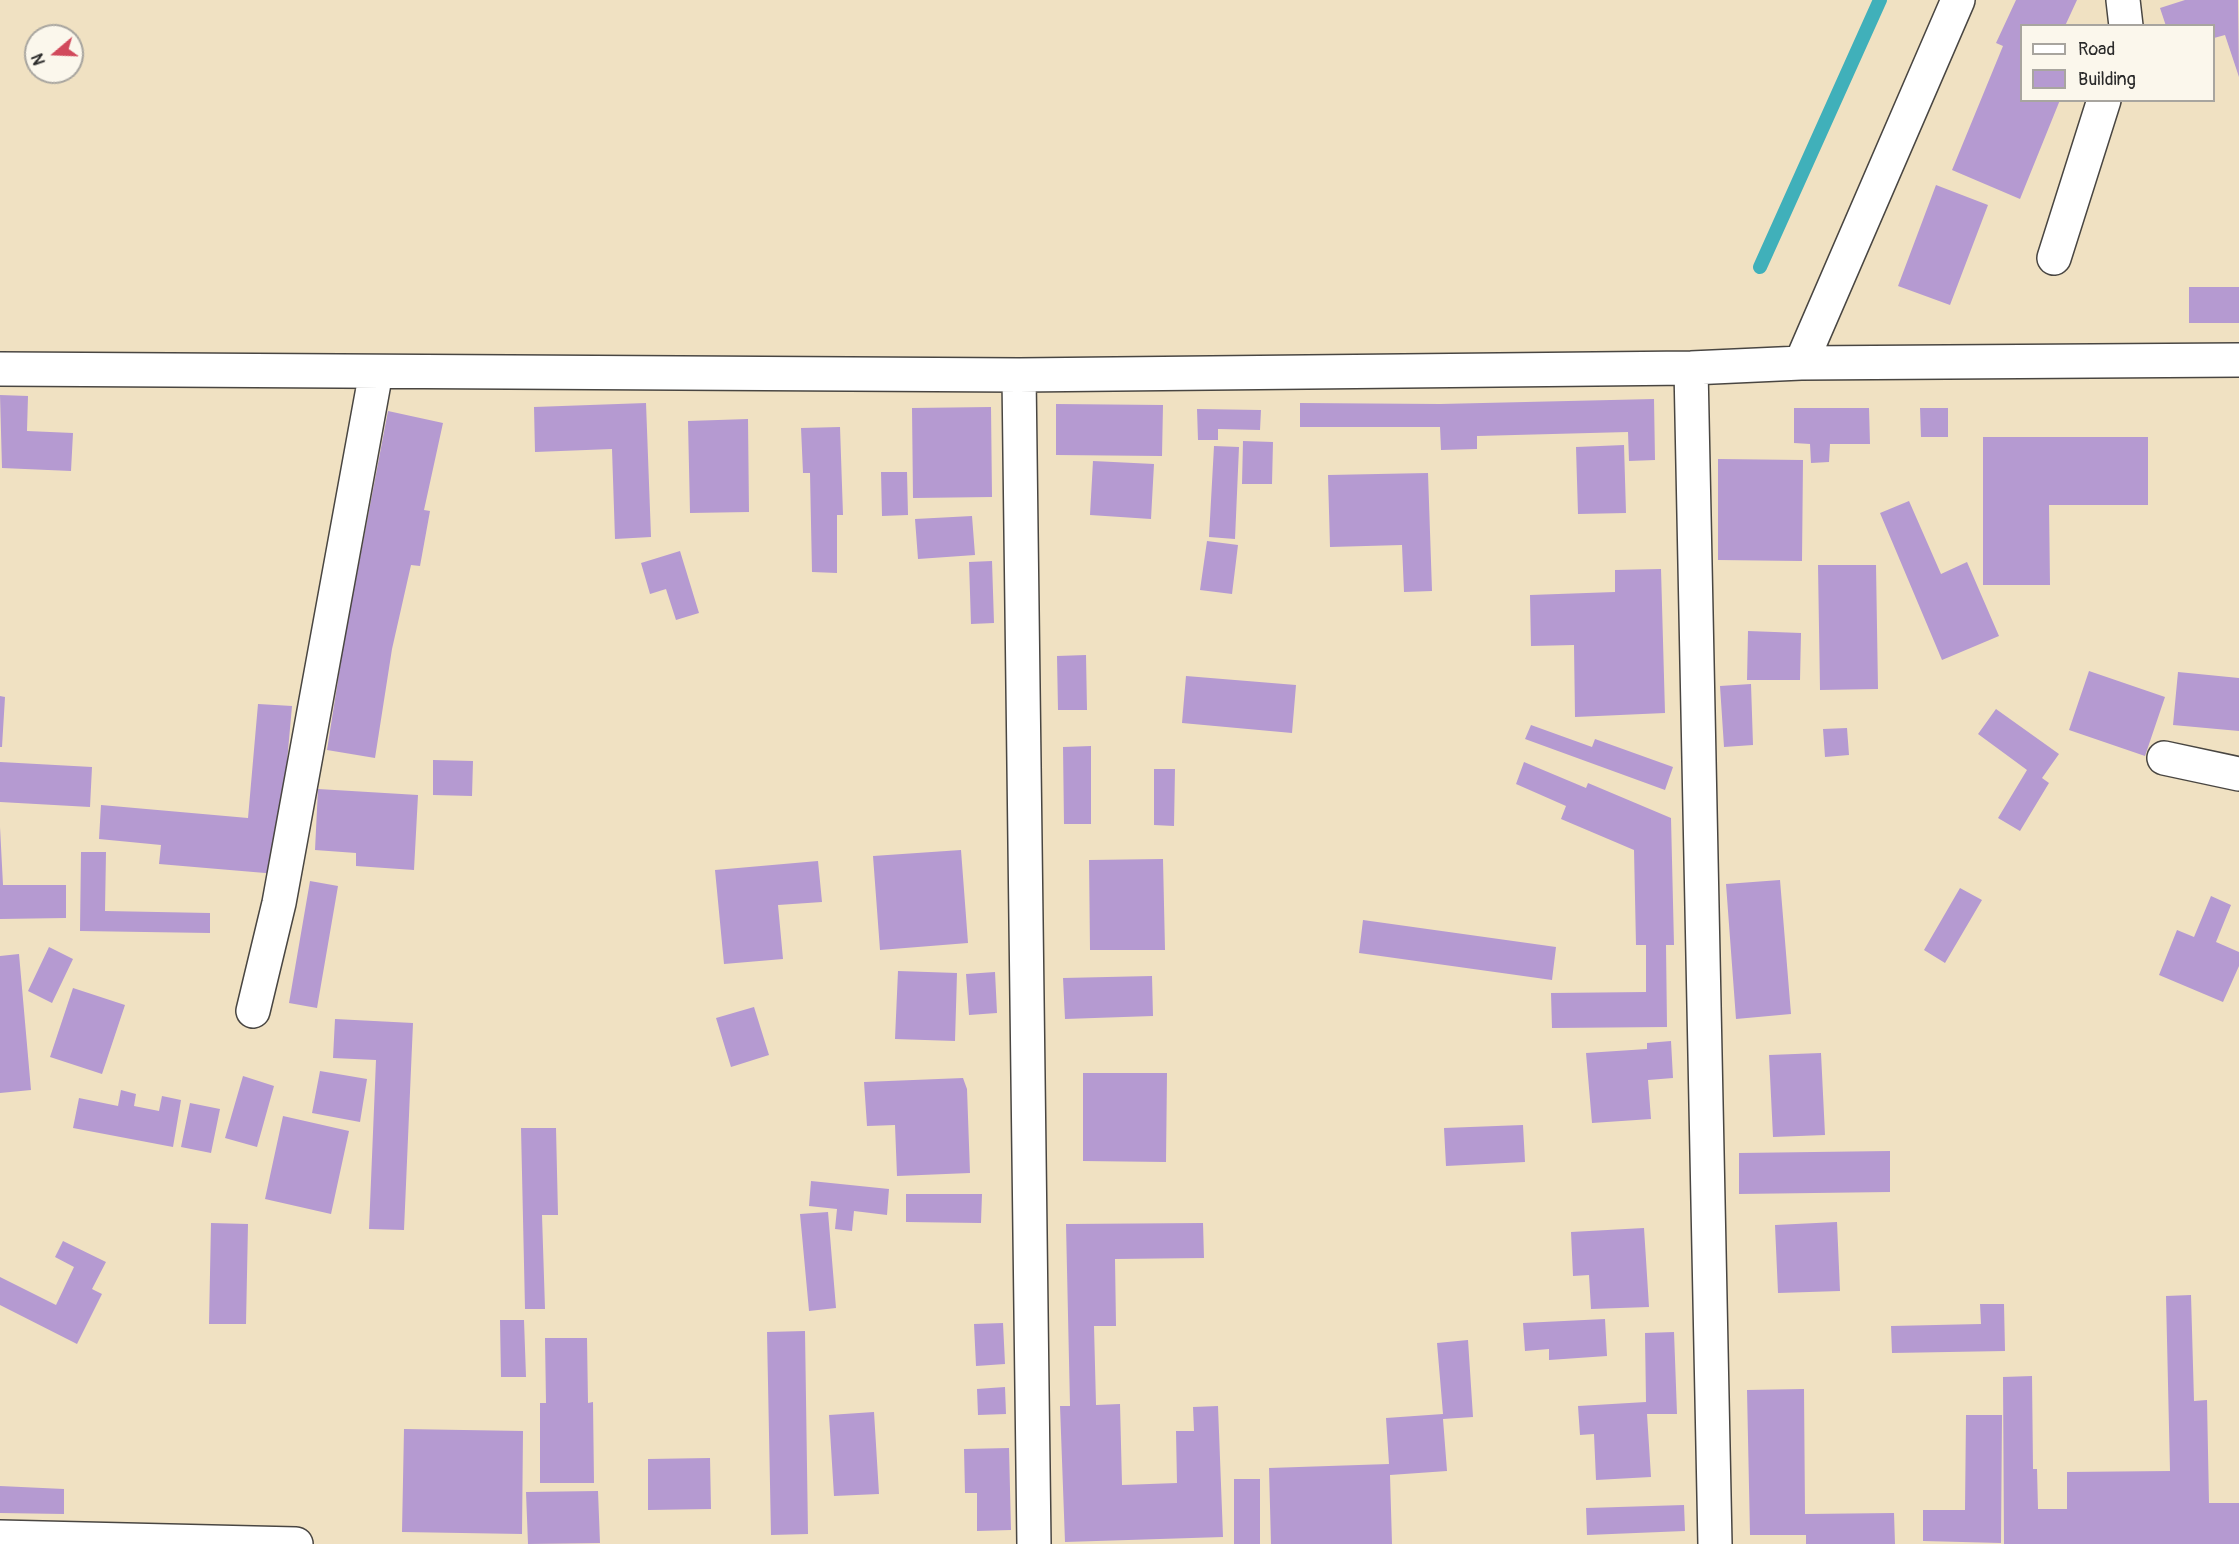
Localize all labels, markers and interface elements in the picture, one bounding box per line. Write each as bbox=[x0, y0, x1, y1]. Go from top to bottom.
north arrow bbox=[24, 24, 84, 84]
legend bbox=[2020, 24, 2215, 102]
text: Road bbox=[2078, 38, 2115, 61]
text: N bbox=[28, 51, 50, 68]
text: Building bbox=[2078, 68, 2136, 91]

